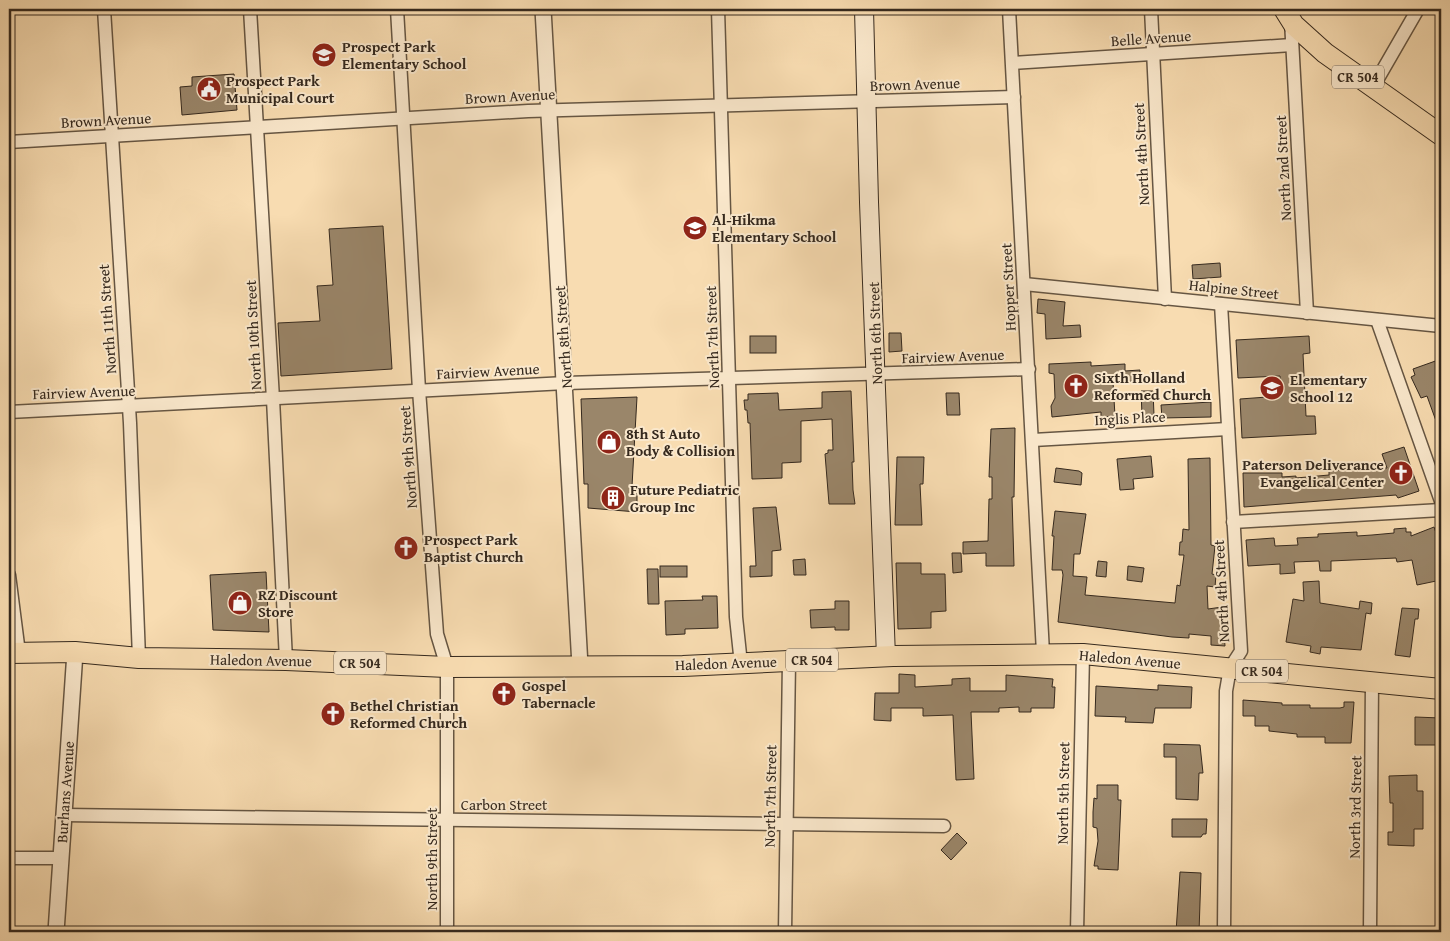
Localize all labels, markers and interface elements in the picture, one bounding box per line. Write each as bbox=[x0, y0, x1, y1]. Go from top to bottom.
street label: Belle Avenue bbox=[1110, 25, 1192, 51]
place label: Prospect Park Elementary School bbox=[342, 36, 467, 74]
school or university icon: Prospect Park Elementary School bbox=[311, 42, 337, 68]
road number: CR 504 bbox=[1332, 66, 1384, 88]
place label: Prospect Park Municipal Court bbox=[226, 70, 335, 108]
street label: Brown Avenue bbox=[869, 72, 961, 96]
public building icon: Prospect Park Municipal Court bbox=[196, 76, 222, 102]
street label: Brown Avenue bbox=[464, 83, 556, 109]
street label: North 4th Street bbox=[1128, 101, 1154, 206]
street label: Brown Avenue bbox=[60, 107, 152, 133]
street label: North 2nd Street bbox=[1270, 114, 1296, 221]
place label: Al-Hikma Elementary School bbox=[712, 209, 837, 247]
school or university icon: Al-Hikma Elementary School bbox=[682, 215, 708, 241]
street label: Hopper Street bbox=[995, 242, 1021, 332]
street label: North 11th Street bbox=[93, 263, 121, 375]
street label: Halpine Street bbox=[1188, 274, 1281, 304]
street label: North 10th Street bbox=[240, 279, 266, 391]
street label: North 6th Street bbox=[863, 281, 887, 385]
street label: North 8th Street bbox=[549, 284, 577, 389]
street label: North 7th Street bbox=[700, 285, 724, 389]
street label: Fairview Avenue bbox=[901, 344, 1005, 368]
street label: Fairview Avenue bbox=[436, 358, 540, 384]
place label: Sixth Holland Reformed Church bbox=[1094, 367, 1211, 405]
place label: Elementary School 12 bbox=[1290, 369, 1367, 407]
church icon: Sixth Holland Reformed Church bbox=[1063, 373, 1089, 399]
school or university icon: Elementary School 12 bbox=[1259, 375, 1285, 401]
street label: Fairview Avenue bbox=[32, 380, 136, 404]
street label: North 9th Street bbox=[394, 404, 422, 509]
street label: Inglis Place bbox=[1094, 406, 1166, 430]
place label: 8th St Auto Body & Collision bbox=[626, 423, 735, 461]
shop icon: 8th St Auto Body & Collision bbox=[596, 429, 622, 455]
place label: Paterson Deliverance Evangelical Center bbox=[1242, 454, 1384, 492]
church icon: Paterson Deliverance Evangelical Center bbox=[1388, 460, 1414, 486]
place label: Future Pediatric Group Inc bbox=[630, 479, 739, 517]
building icon: Future Pediatric Group Inc bbox=[600, 485, 626, 511]
place label: Prospect Park Baptist Church bbox=[424, 529, 524, 567]
church icon: Prospect Park Baptist Church bbox=[393, 535, 419, 561]
street label: North 4th Street bbox=[1208, 538, 1234, 643]
place label: RZ Discount Store bbox=[258, 584, 338, 622]
shop icon: RZ Discount Store bbox=[227, 590, 253, 616]
street label: Haledon Avenue bbox=[1078, 644, 1182, 674]
road number: CR 504 bbox=[786, 648, 838, 672]
street label: Haledon Avenue bbox=[210, 649, 312, 671]
road number: CR 504 bbox=[334, 651, 386, 674]
street label: Haledon Avenue bbox=[675, 651, 777, 675]
road number: CR 504 bbox=[1236, 659, 1288, 682]
place label: Gospel Tabernacle bbox=[522, 675, 596, 713]
church icon: Gospel Tabernacle bbox=[491, 681, 517, 707]
place label: Bethel Christian Reformed Church bbox=[350, 695, 467, 733]
church icon: Bethel Christian Reformed Church bbox=[320, 701, 346, 727]
street label: Burhans Avenue bbox=[51, 740, 79, 844]
street label: North 5th Street bbox=[1052, 741, 1074, 845]
street label: North 7th Street bbox=[759, 744, 781, 848]
street label: North 3rd Street bbox=[1344, 755, 1366, 859]
street label: Carbon Street bbox=[461, 794, 548, 815]
street label: North 9th Street bbox=[421, 807, 442, 910]

